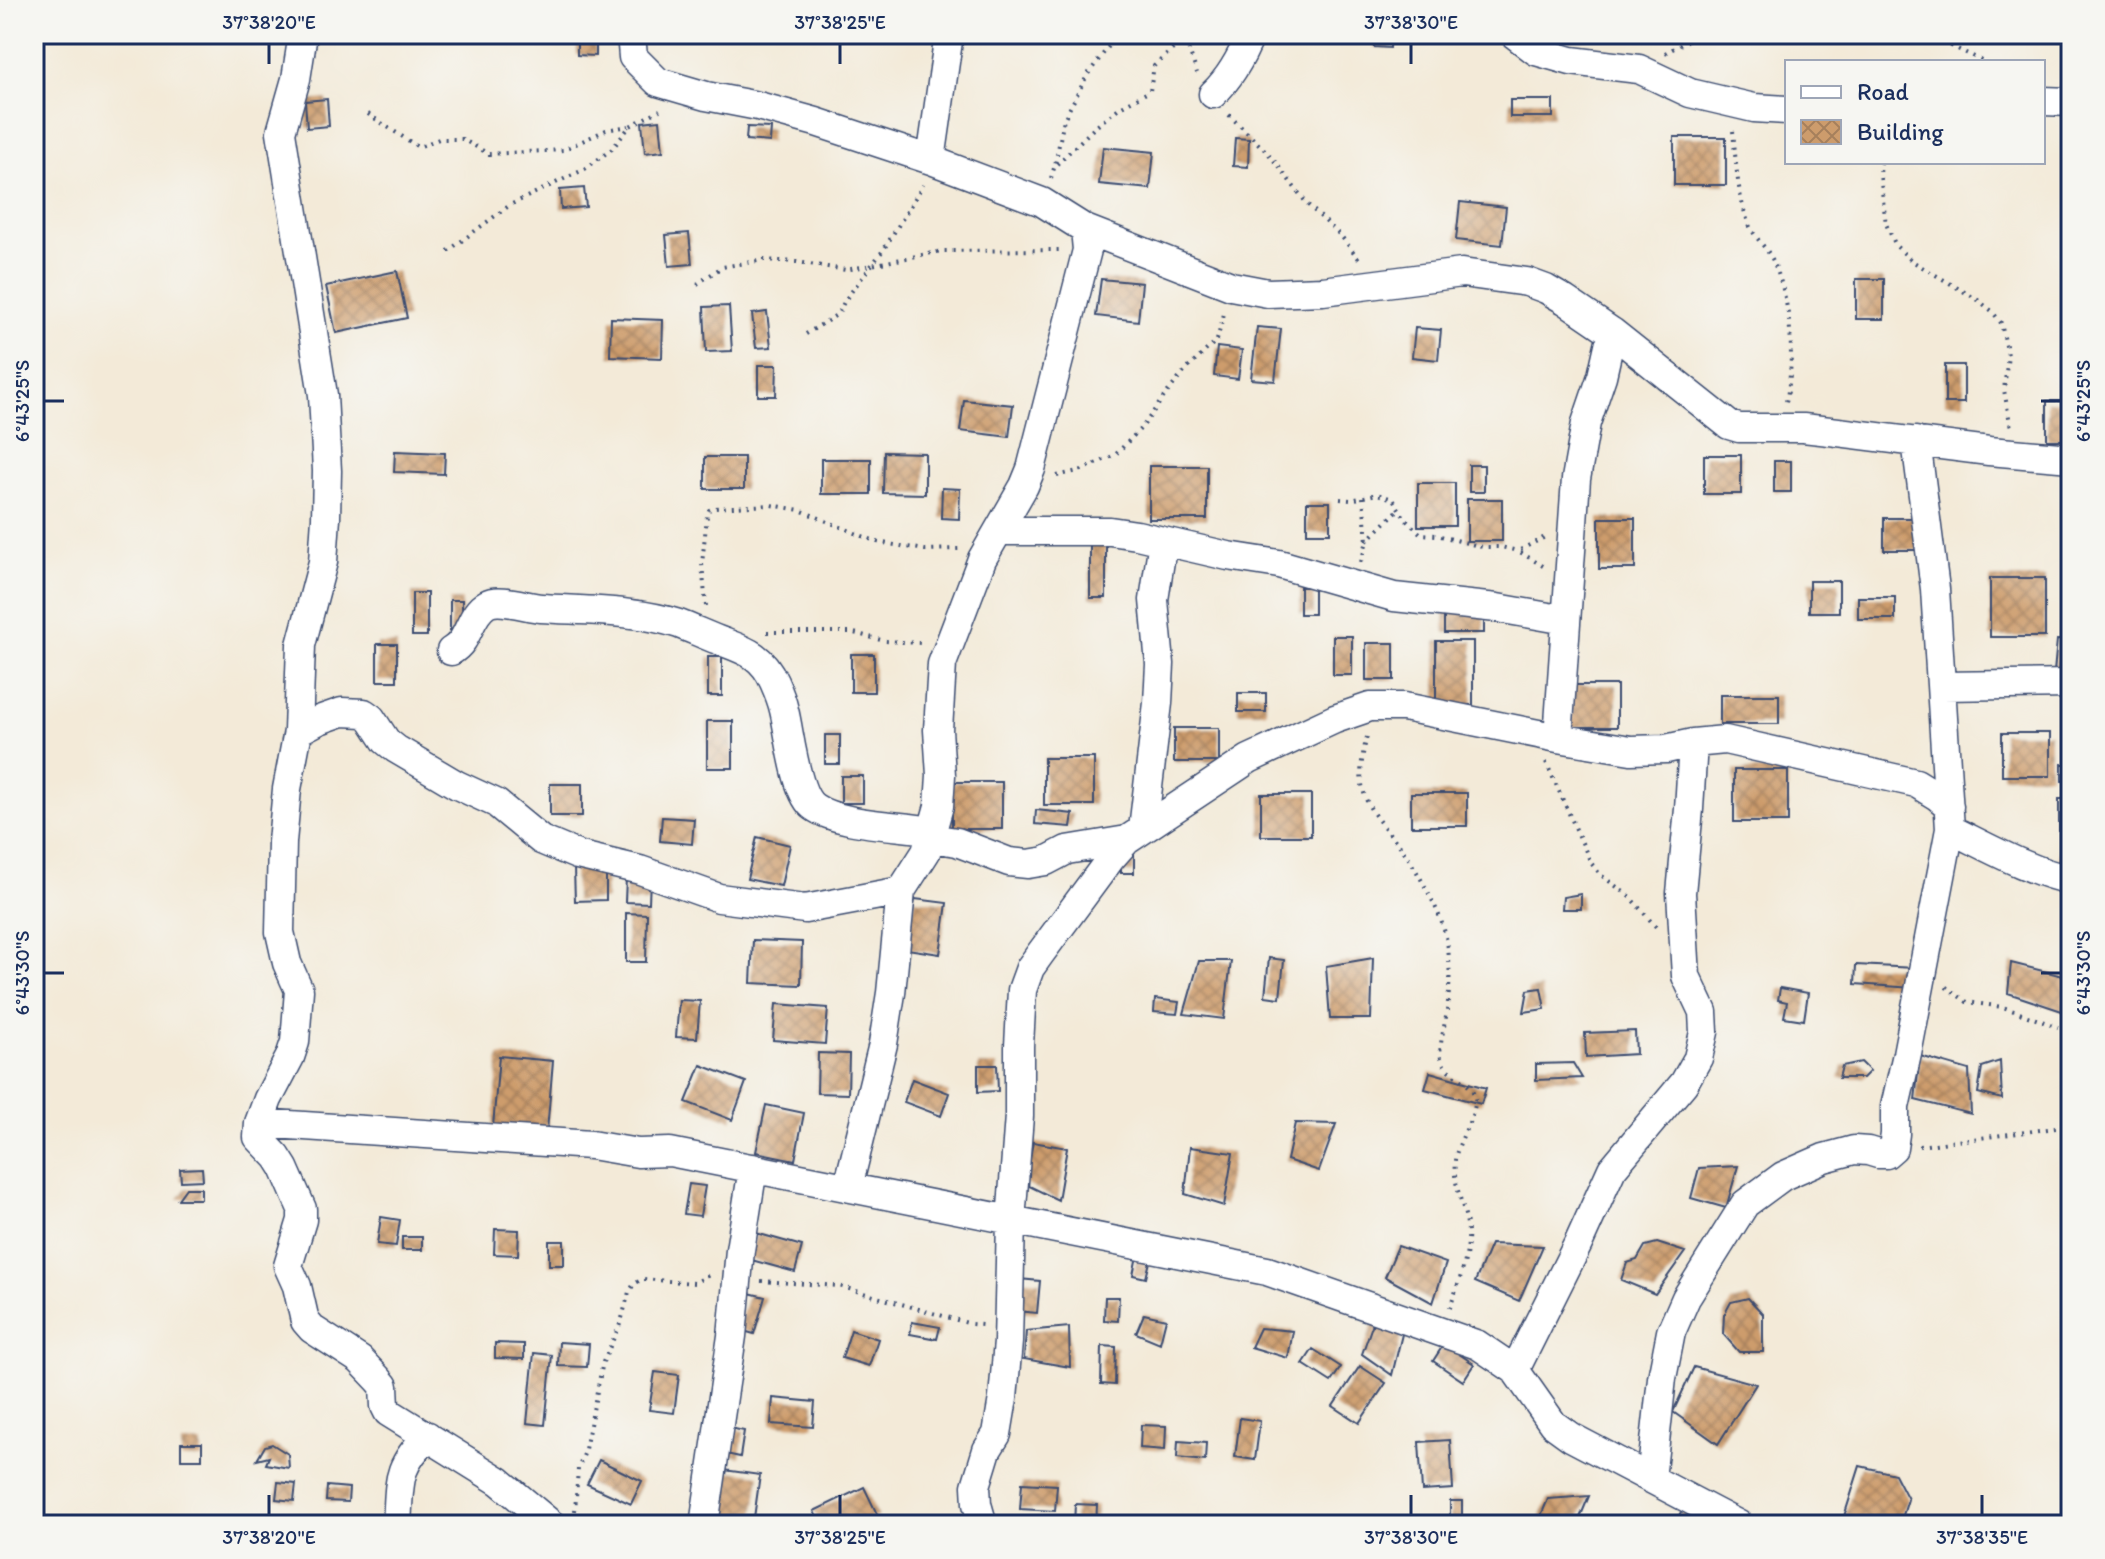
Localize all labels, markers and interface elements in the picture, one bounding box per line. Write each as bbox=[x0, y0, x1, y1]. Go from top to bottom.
text: 37°38'20"E bbox=[222, 10, 316, 34]
text: 37°38'25"E bbox=[794, 10, 886, 34]
text: 37°38'30"E bbox=[1364, 10, 1458, 34]
legend bbox=[1785, 60, 2045, 164]
text: Road bbox=[1857, 77, 1909, 106]
text: Building bbox=[1857, 117, 1944, 146]
text: 6°43'25"S bbox=[10, 360, 34, 442]
text: 6°43'25"S bbox=[2071, 360, 2095, 442]
text: 6°43'30"S bbox=[10, 931, 34, 1015]
text: 6°43'30"S bbox=[2071, 931, 2095, 1015]
text: 37°38'20"E bbox=[222, 1525, 316, 1549]
text: 37°38'25"E bbox=[794, 1525, 886, 1549]
text: 37°38'30"E bbox=[1364, 1525, 1458, 1549]
text: 37°38'35"E bbox=[1936, 1525, 2028, 1549]

